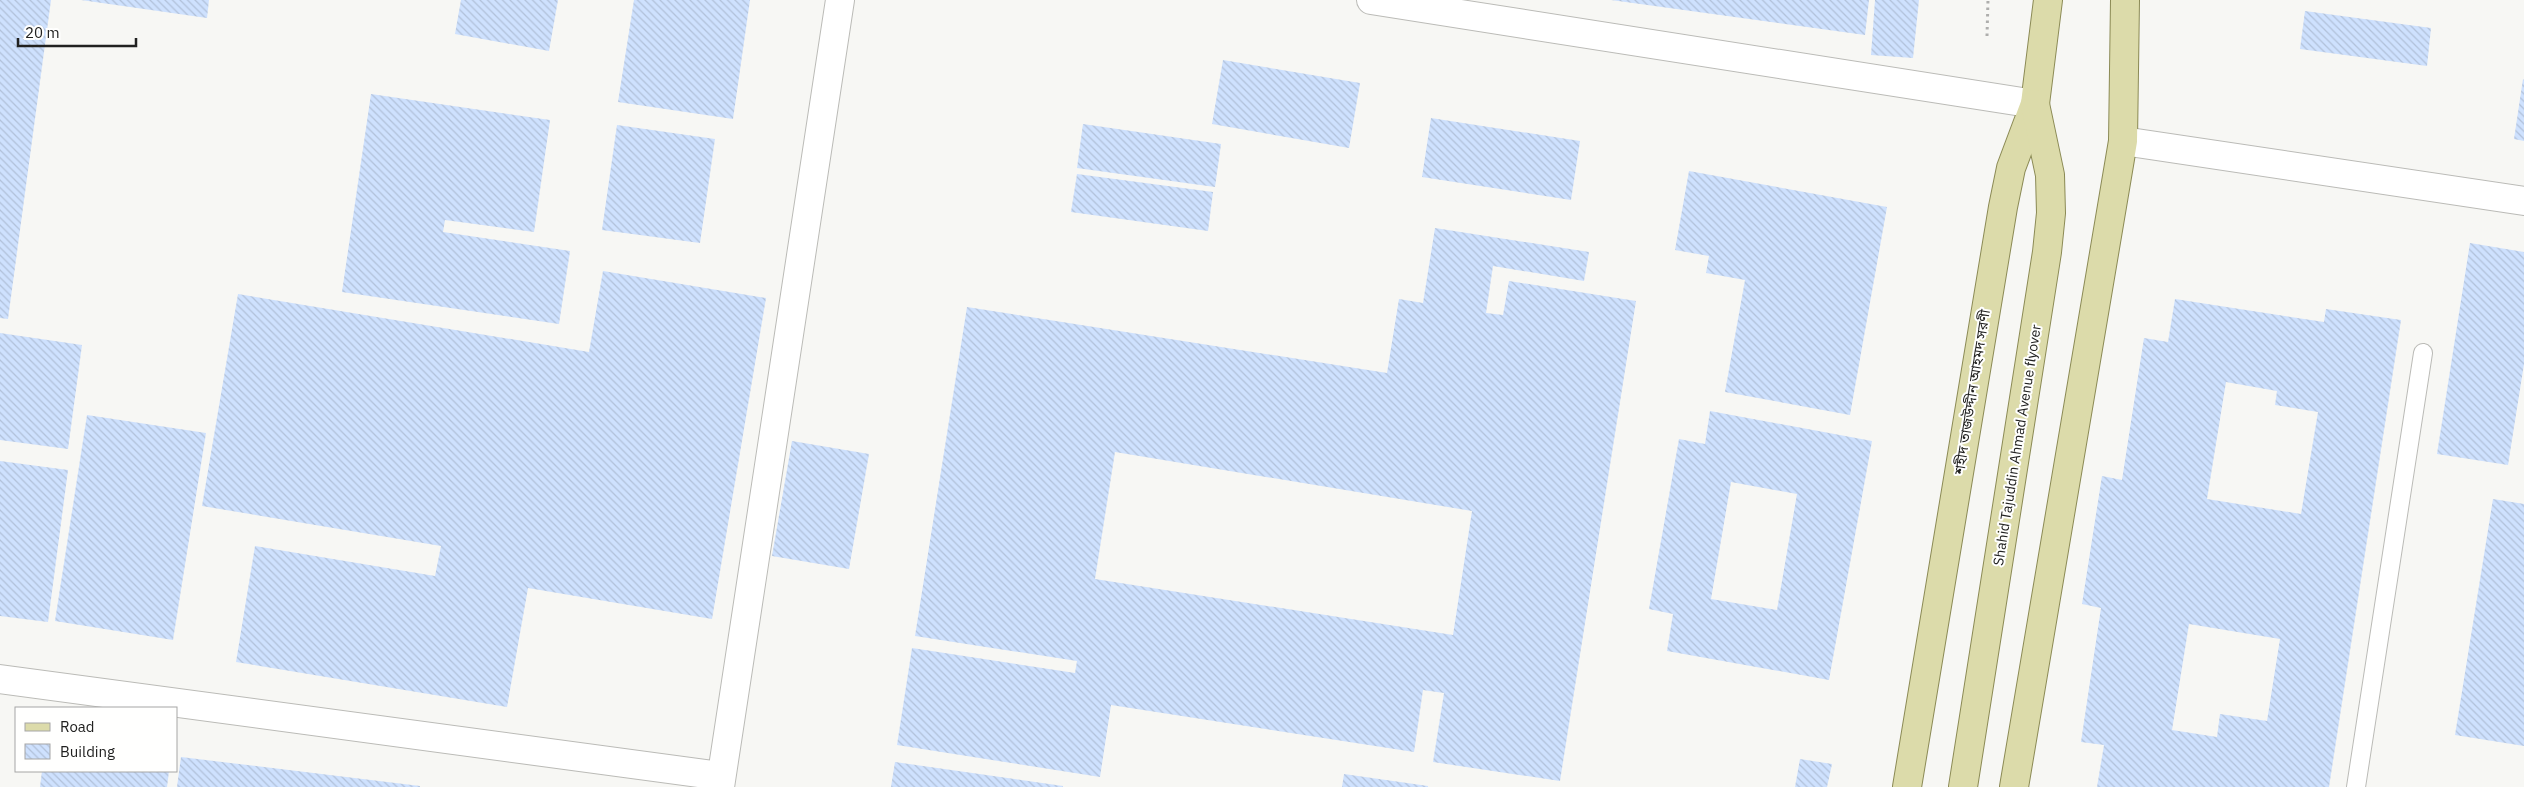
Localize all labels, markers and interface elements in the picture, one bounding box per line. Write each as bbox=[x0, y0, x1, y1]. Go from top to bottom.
scale bar bbox=[18, 15, 135, 47]
text: 20 m bbox=[25, 23, 60, 42]
street label: শহীদ তাজউদ্দীন আহমদ সরণী bbox=[1950, 308, 1994, 477]
street label: Shahid Tajuddin Ahmad Avenue flyover bbox=[1989, 323, 2045, 567]
legend bbox=[15, 707, 178, 772]
text: Road bbox=[60, 717, 95, 736]
text: Building bbox=[60, 742, 115, 761]

